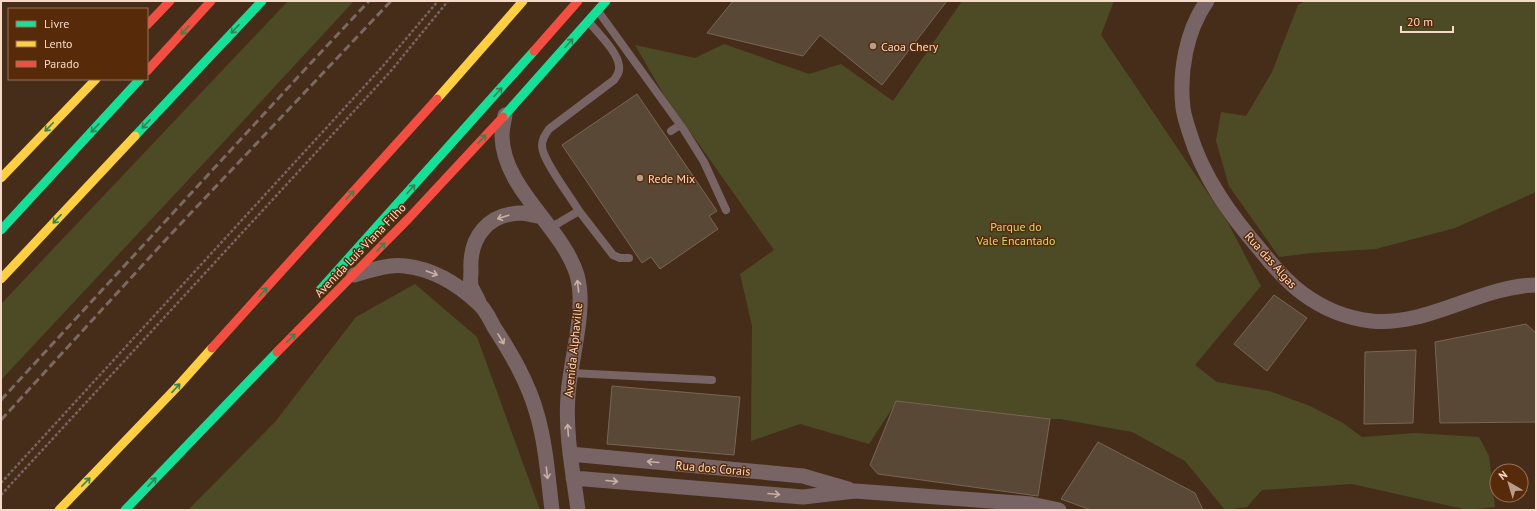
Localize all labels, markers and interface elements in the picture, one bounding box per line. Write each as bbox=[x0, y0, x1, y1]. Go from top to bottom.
legend bbox=[8, 8, 148, 80]
scale bar bbox=[1401, 8, 1453, 34]
text: 20 m bbox=[1407, 14, 1433, 29]
text: Livre bbox=[44, 16, 69, 31]
one-way arrow bbox=[231, 24, 240, 34]
one-way arrow bbox=[180, 25, 190, 35]
text: Lento bbox=[44, 36, 73, 51]
one-way arrow bbox=[564, 38, 573, 48]
place label: Caoa Chery bbox=[881, 39, 939, 54]
marker: Caoa Chery bbox=[868, 41, 878, 51]
text: Parado bbox=[44, 56, 79, 71]
one-way arrow bbox=[493, 87, 503, 97]
one-way arrow bbox=[141, 119, 151, 129]
one-way arrow bbox=[44, 122, 54, 132]
one-way arrow bbox=[90, 123, 99, 134]
one-way arrow bbox=[477, 135, 486, 145]
place label: Rede Mix bbox=[648, 171, 695, 186]
marker: Rede Mix bbox=[635, 173, 645, 183]
one-way arrow bbox=[406, 184, 415, 194]
one-way arrow bbox=[345, 190, 355, 200]
street label: Avenida Luís Viana Filho bbox=[311, 200, 409, 300]
one-way arrow bbox=[52, 214, 62, 224]
one-way arrow bbox=[496, 214, 509, 221]
park label: Parque do Vale Encantado bbox=[976, 219, 1055, 248]
street label: Rua das Algas bbox=[1242, 229, 1300, 291]
one-way arrow bbox=[376, 242, 385, 252]
one-way arrow bbox=[426, 270, 439, 277]
one-way arrow bbox=[575, 280, 582, 293]
one-way arrow bbox=[258, 287, 267, 297]
street label: Avenida Alphaville bbox=[561, 302, 585, 398]
one-way arrow bbox=[286, 333, 296, 343]
one-way arrow bbox=[498, 333, 506, 345]
one-way arrow bbox=[171, 383, 181, 393]
one-way arrow bbox=[565, 424, 572, 437]
street label: Rua dos Corais bbox=[675, 457, 751, 479]
one-way arrow bbox=[647, 458, 660, 466]
north arrow bbox=[1489, 463, 1529, 503]
one-way arrow bbox=[543, 466, 551, 479]
text: N bbox=[1496, 467, 1510, 483]
one-way arrow bbox=[81, 477, 91, 487]
one-way arrow bbox=[147, 477, 156, 487]
one-way arrow bbox=[605, 477, 618, 485]
one-way arrow bbox=[767, 491, 780, 498]

